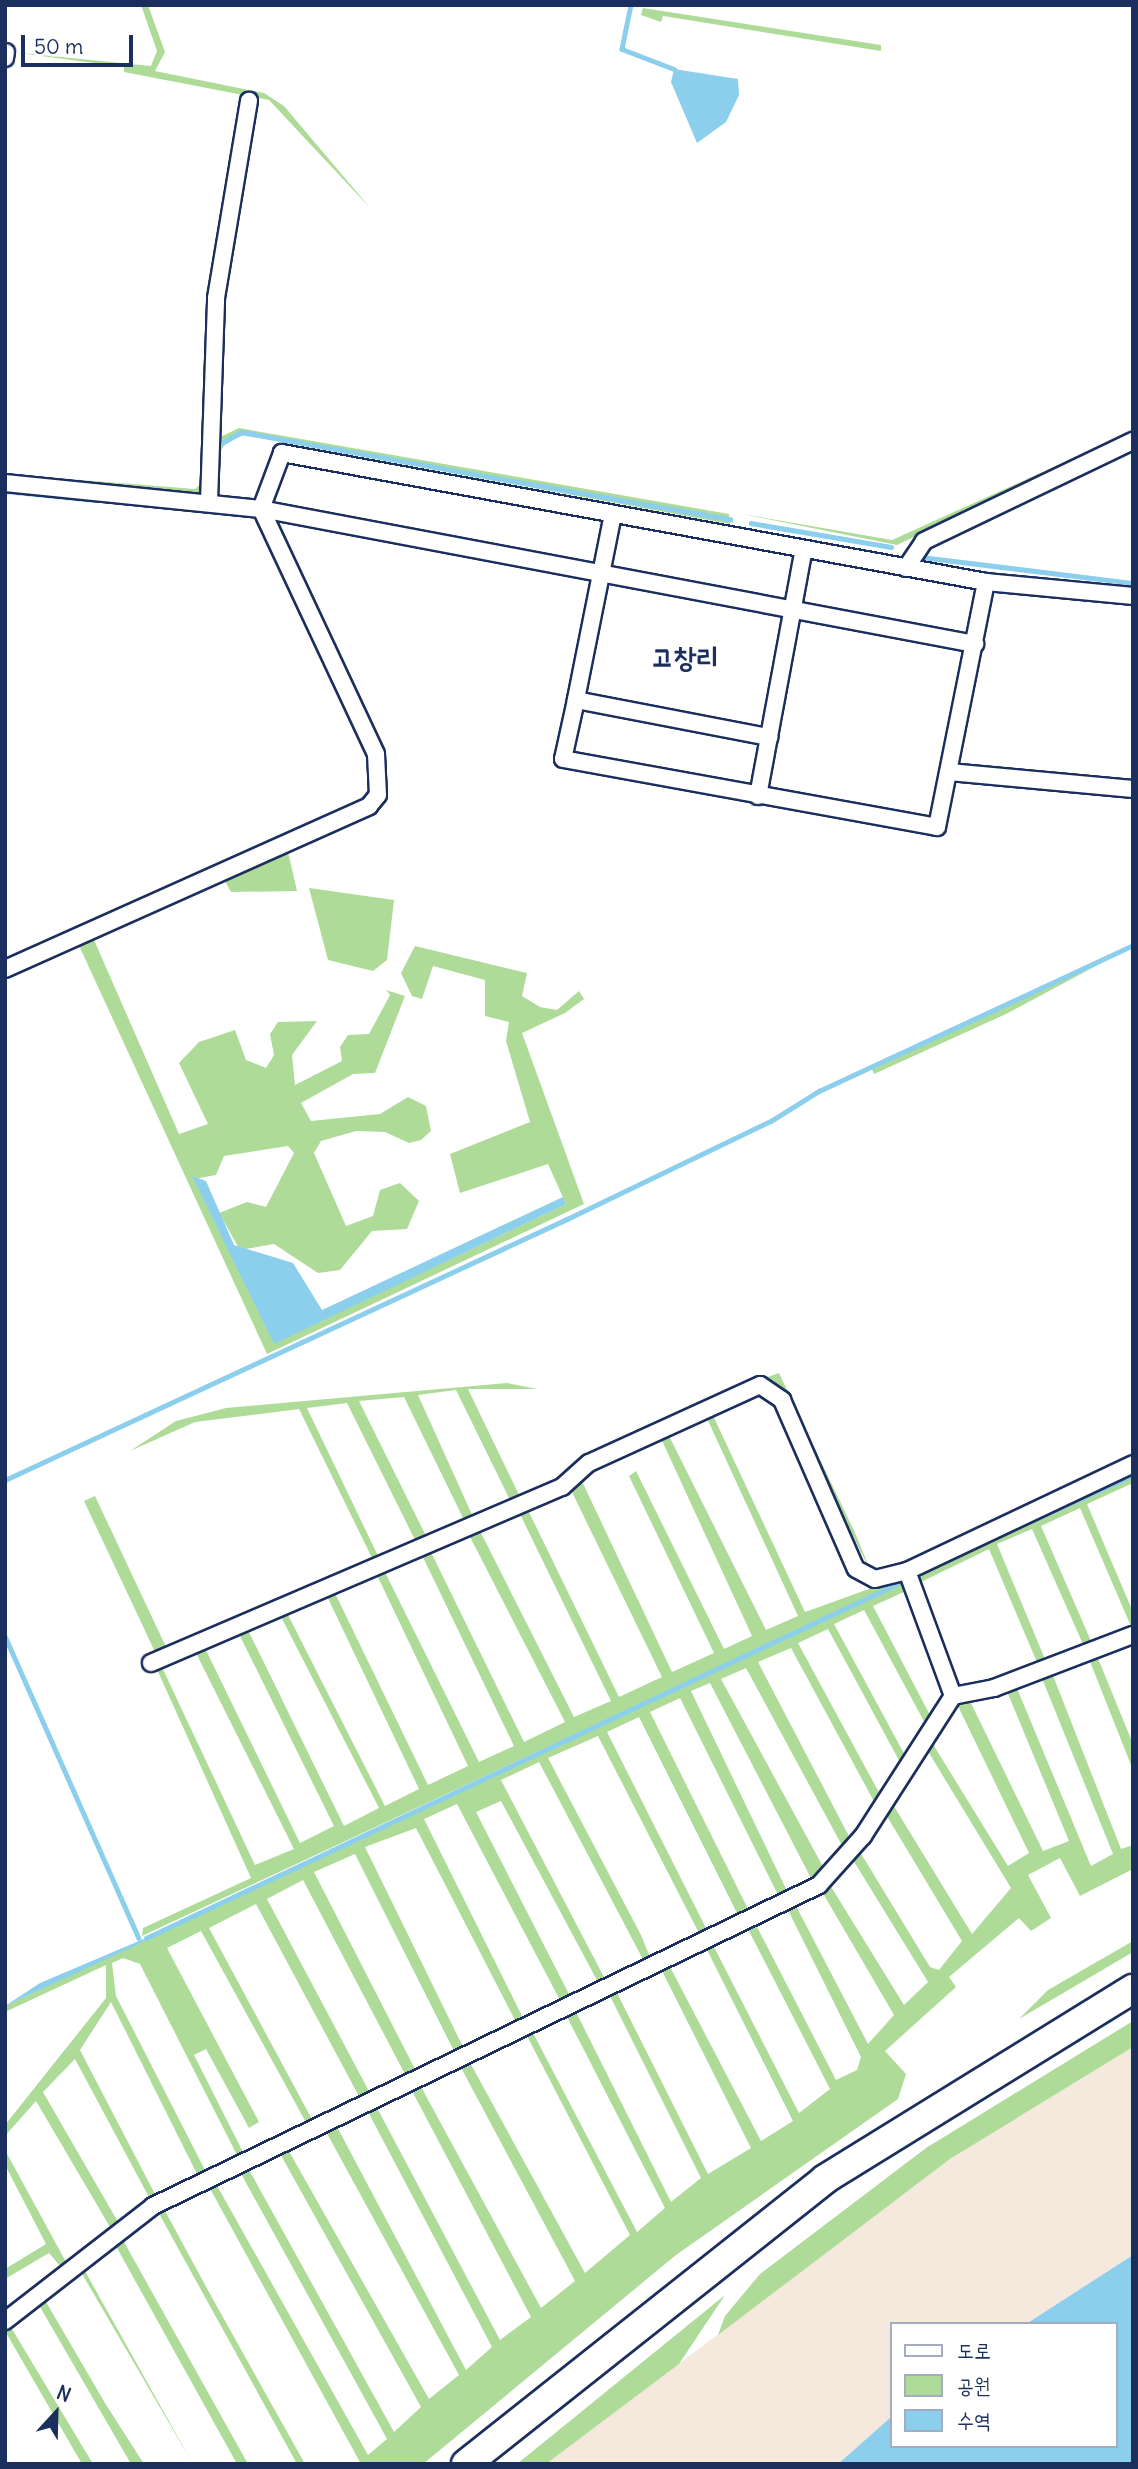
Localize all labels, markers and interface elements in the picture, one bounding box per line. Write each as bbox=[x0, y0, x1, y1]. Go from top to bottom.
scale bar bbox=[24, 21, 136, 65]
text: 50 m bbox=[34, 33, 83, 60]
district label: 고창리 bbox=[651, 640, 719, 674]
legend bbox=[890, 2322, 1117, 2448]
text: 도로 bbox=[957, 2337, 991, 2364]
text: 공원 bbox=[957, 2372, 991, 2399]
north arrow bbox=[21, 2378, 91, 2448]
text: N bbox=[53, 2380, 74, 2407]
text: 수역 bbox=[957, 2407, 991, 2434]

